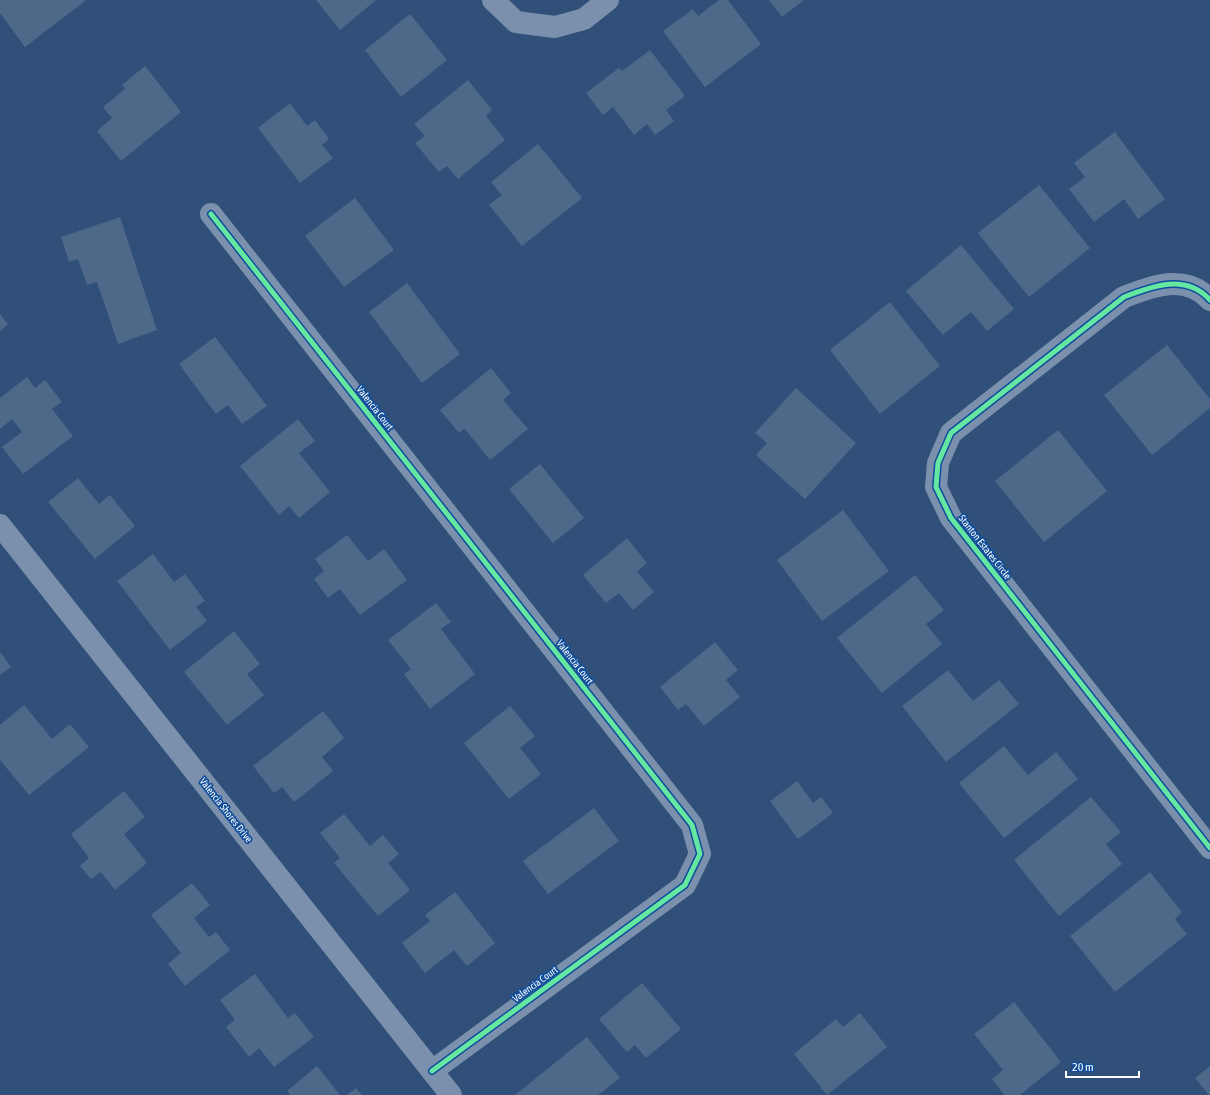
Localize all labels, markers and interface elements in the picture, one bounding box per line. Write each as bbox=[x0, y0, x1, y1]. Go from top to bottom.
street label: Valencia Court bbox=[354, 384, 396, 432]
street label: Stanton Estates Circle bbox=[957, 513, 1014, 582]
street label: Valencia Court bbox=[554, 638, 596, 686]
street label: Valencia Shores Drive bbox=[197, 776, 255, 845]
street label: Valencia Court bbox=[510, 964, 560, 1004]
scale bar bbox=[1066, 1053, 1139, 1079]
text: 20 m bbox=[1072, 1060, 1094, 1074]

